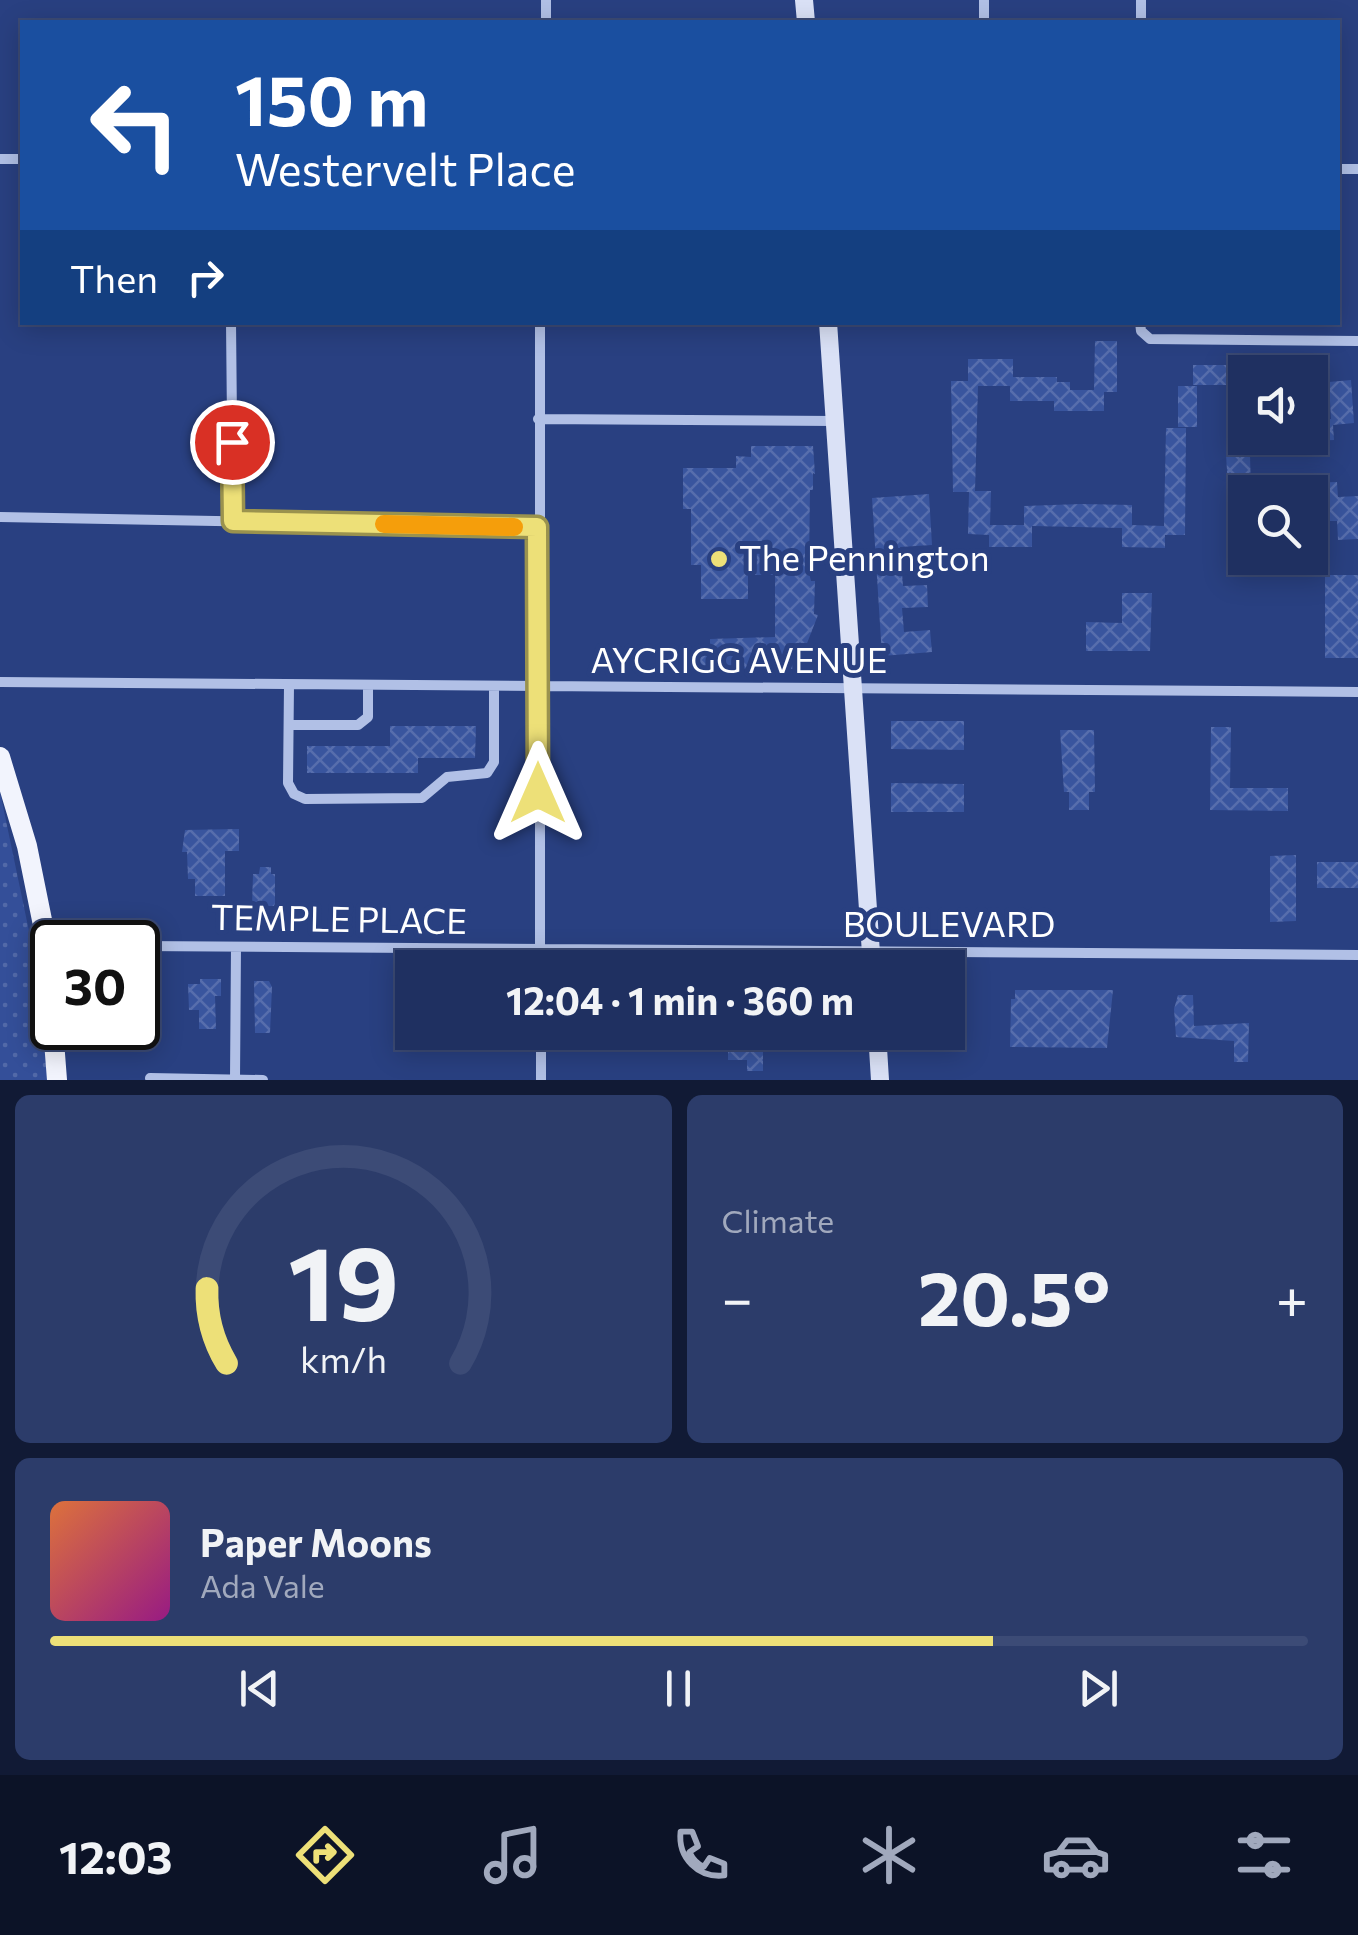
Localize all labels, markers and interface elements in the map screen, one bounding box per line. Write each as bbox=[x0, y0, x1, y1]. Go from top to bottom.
text: 150 m bbox=[235, 55, 428, 140]
icon: left bbox=[70, 60, 200, 190]
text: Westervelt Place bbox=[235, 140, 575, 195]
icon: right bbox=[178, 250, 233, 305]
text: Then bbox=[70, 254, 158, 301]
map controls bbox=[1228, 355, 1328, 575]
button: sound bbox=[1228, 355, 1328, 455]
pin bbox=[190, 400, 275, 485]
icon: arrive bbox=[205, 415, 260, 470]
button: search bbox=[1228, 475, 1328, 575]
place label: The Pennington bbox=[739, 535, 990, 578]
marker: The Pennington bbox=[708, 548, 730, 570]
street label: AYCRIGG AVENUE bbox=[591, 637, 887, 680]
position arrow bbox=[486, 741, 590, 845]
street label: TEMPLE PLACE bbox=[211, 894, 467, 941]
street label: BOULEVARD bbox=[843, 901, 1055, 944]
speed limit sign: 30 bbox=[30, 920, 160, 1050]
text: 12:04 · 1 min · 360 m bbox=[506, 976, 854, 1023]
text: Climate bbox=[722, 1200, 834, 1240]
text: 19 bbox=[288, 1215, 399, 1342]
text: 20.5° bbox=[918, 1250, 1110, 1341]
text: − bbox=[722, 1263, 753, 1330]
text: + bbox=[1276, 1263, 1308, 1330]
text: km/h bbox=[300, 1337, 387, 1380]
text: Paper Moons bbox=[200, 1518, 432, 1565]
text: Ada Vale bbox=[200, 1565, 325, 1605]
icon: previous bbox=[232, 1661, 287, 1716]
icon: pause bbox=[651, 1661, 706, 1716]
icon: next bbox=[1071, 1661, 1126, 1716]
icon: directions bbox=[290, 1820, 360, 1890]
icon: music bbox=[478, 1820, 548, 1890]
icon: phone bbox=[666, 1820, 736, 1890]
icon: climate bbox=[854, 1820, 924, 1890]
icon: car bbox=[1041, 1820, 1111, 1890]
icon: filters bbox=[1229, 1820, 1299, 1890]
text: 12:03 bbox=[59, 1828, 173, 1883]

